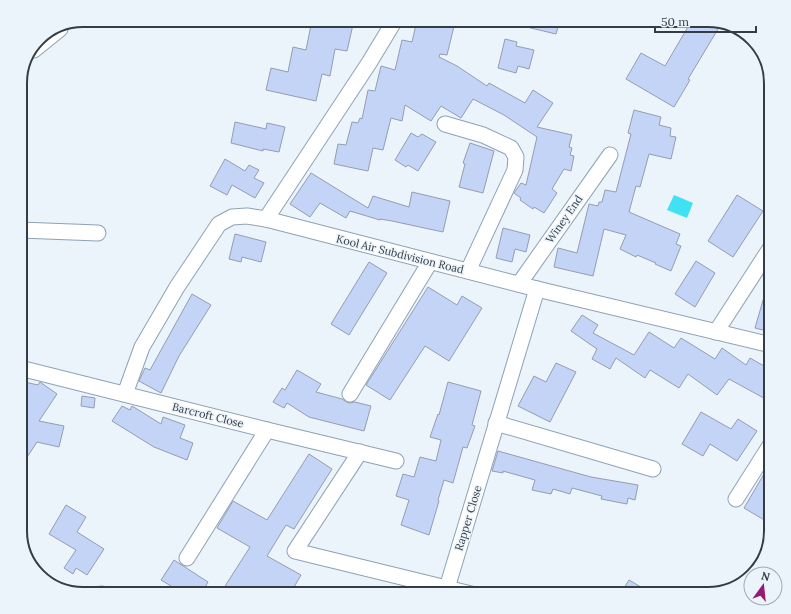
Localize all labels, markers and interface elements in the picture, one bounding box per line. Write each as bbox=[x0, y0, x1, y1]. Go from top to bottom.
scale bar bbox=[655, 8, 756, 34]
text: 50 m bbox=[661, 14, 689, 29]
street label: Winey End bbox=[542, 192, 586, 246]
street label: Kool Air Subdivision Road bbox=[335, 231, 466, 277]
street label: Barcroft Close bbox=[171, 399, 245, 431]
street label: Rapper Close bbox=[451, 484, 485, 552]
north arrow bbox=[743, 566, 783, 606]
text: N bbox=[760, 568, 772, 584]

